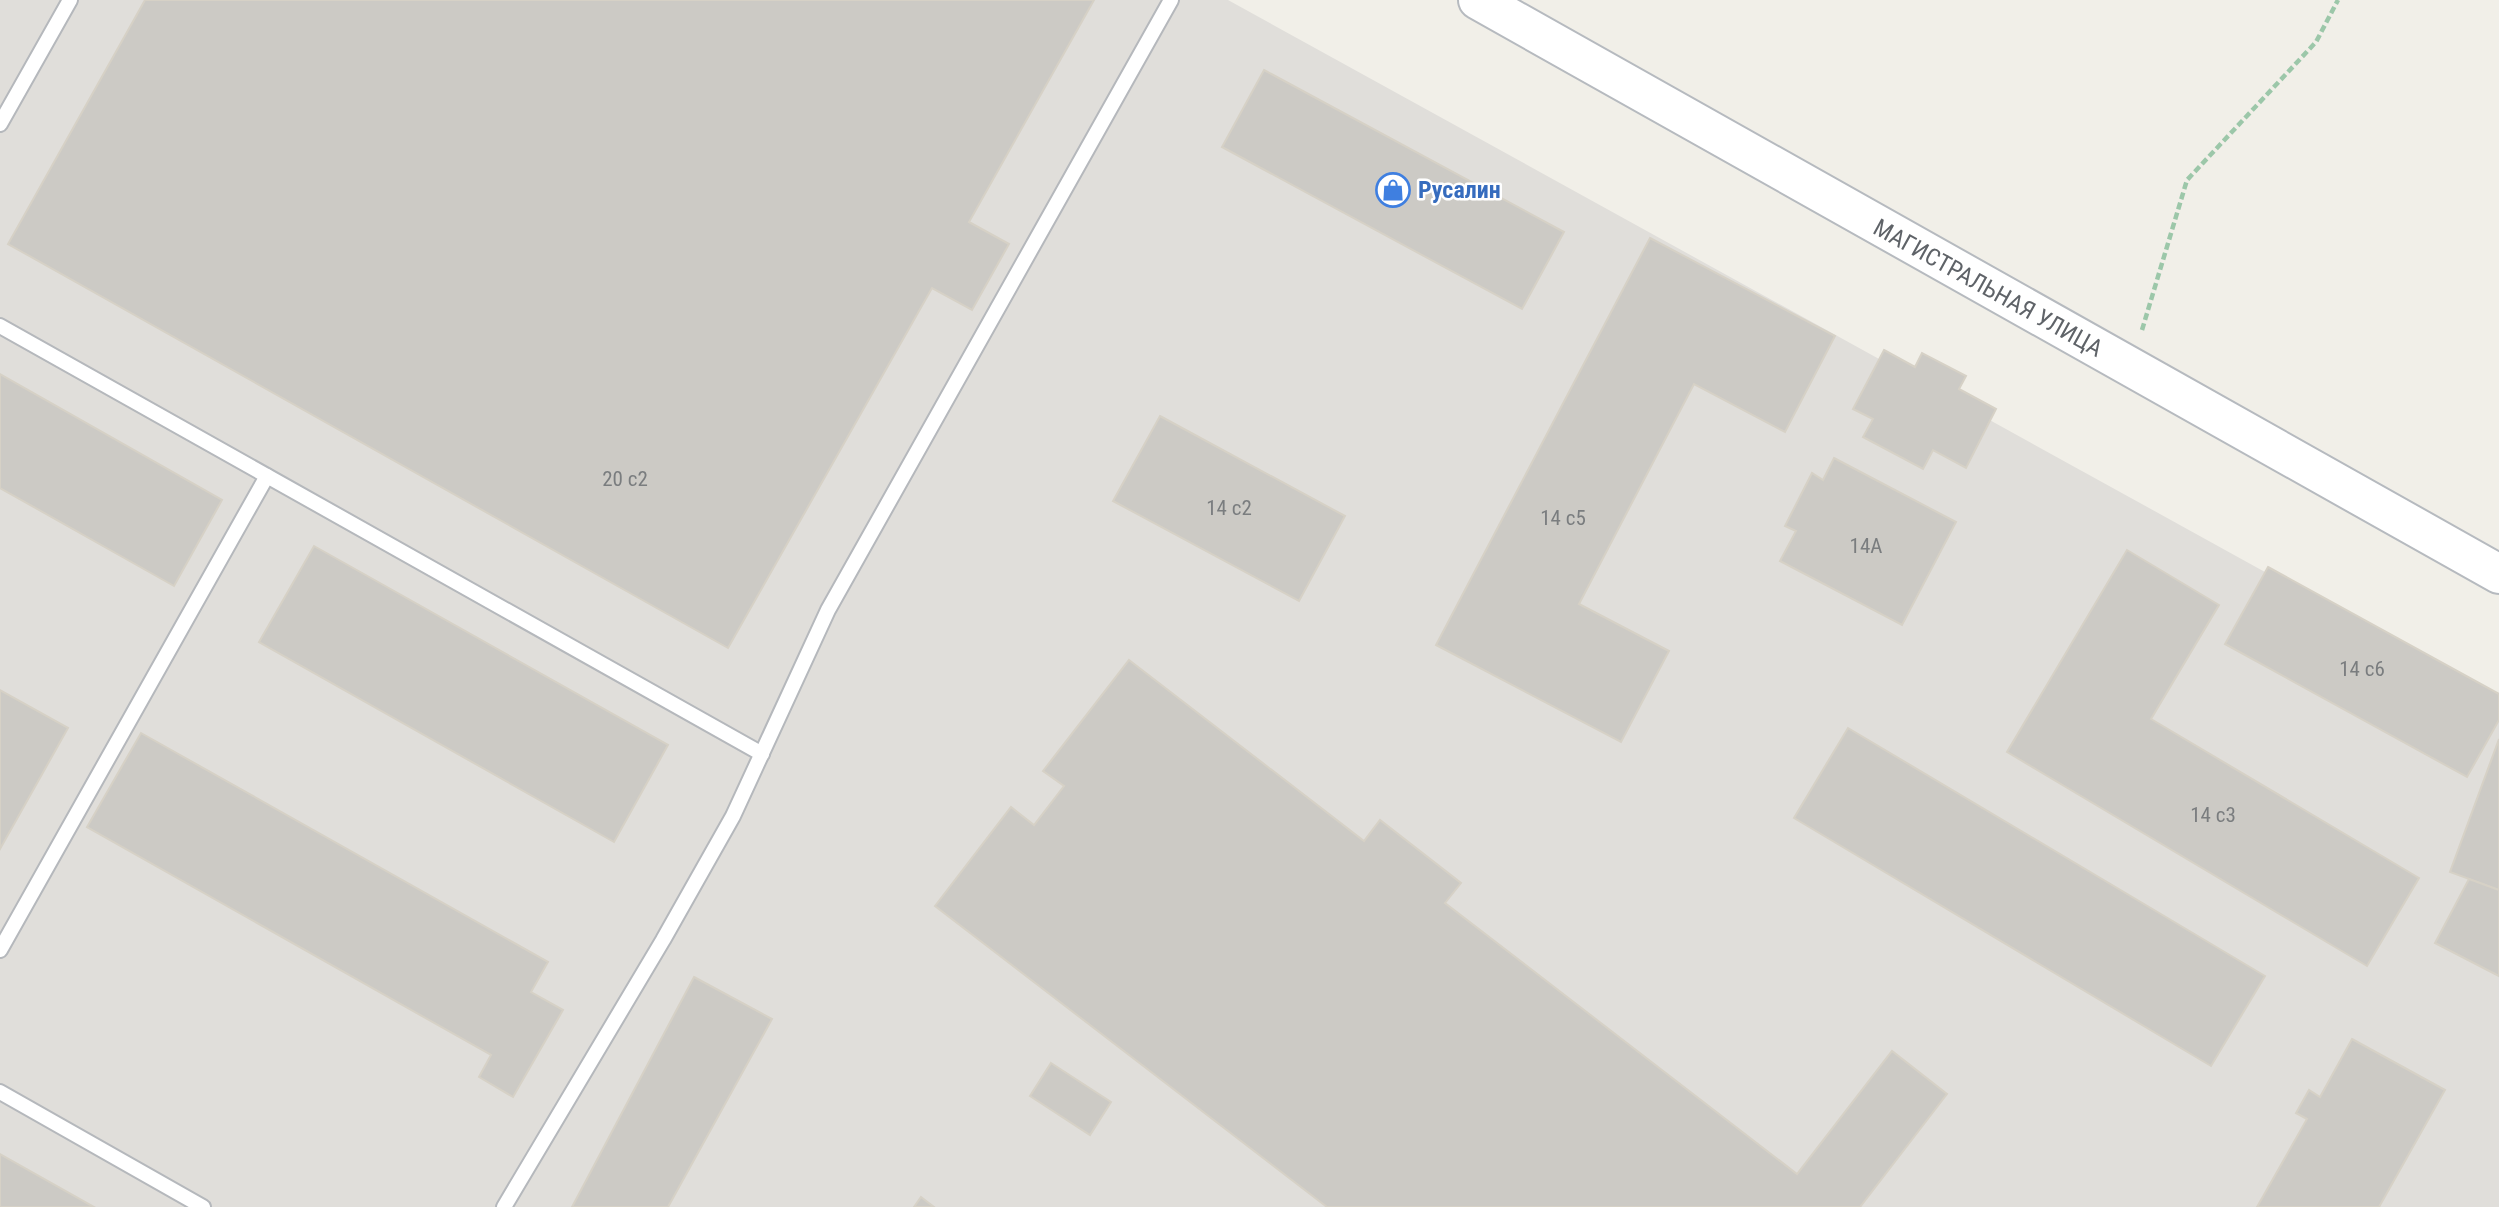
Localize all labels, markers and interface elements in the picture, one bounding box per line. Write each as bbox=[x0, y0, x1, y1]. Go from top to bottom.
shop icon: Русалин bbox=[1374, 171, 1412, 209]
place label: Русалин bbox=[1418, 176, 1501, 204]
street label: МАГИСТРАЛЬНАЯ УЛИЦА bbox=[1868, 213, 2108, 363]
house number: 20 с2 bbox=[602, 467, 648, 491]
house number: 14 с2 bbox=[1206, 496, 1252, 520]
house number: 14 с5 bbox=[1540, 506, 1586, 530]
house number: 14А bbox=[1850, 534, 1882, 558]
house number: 14 с6 bbox=[2339, 657, 2385, 681]
house number: 14 с3 bbox=[2190, 803, 2236, 827]

